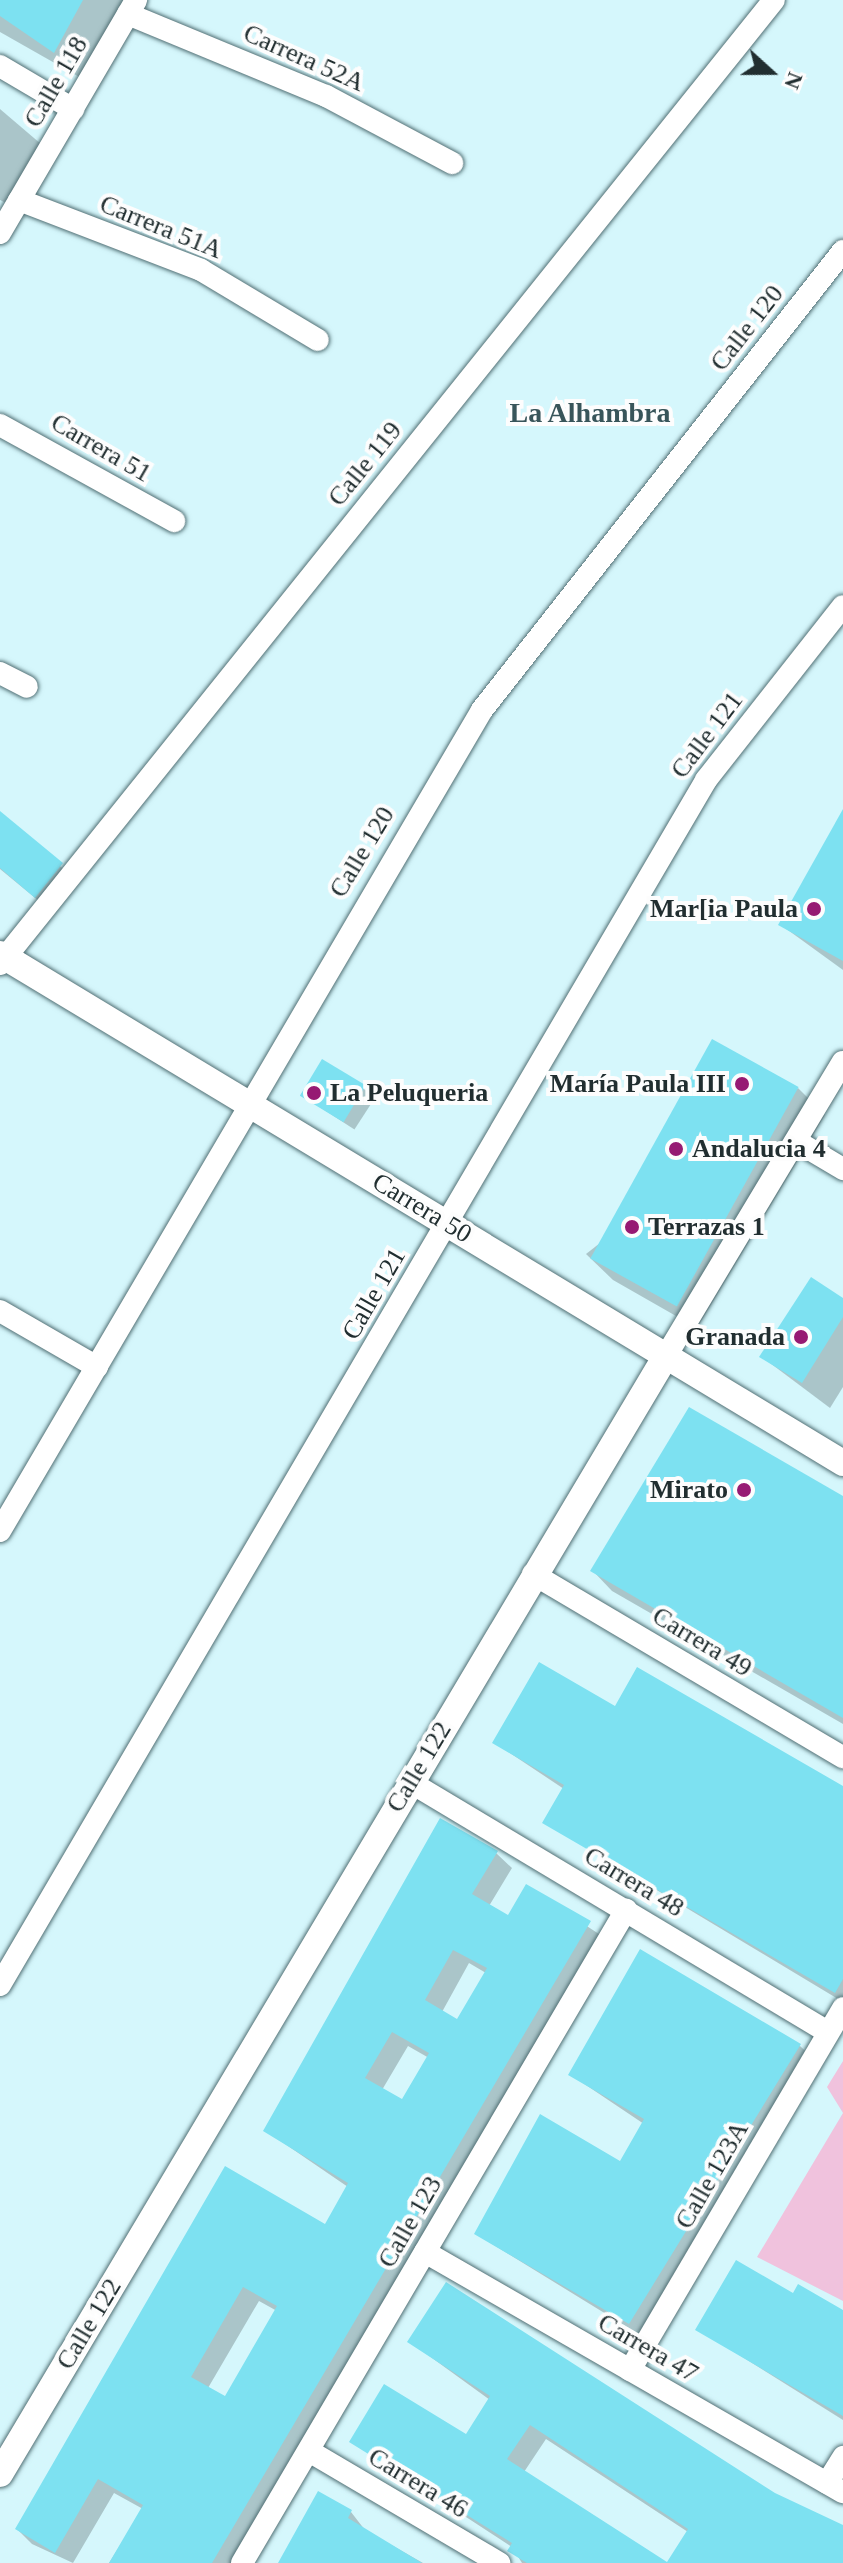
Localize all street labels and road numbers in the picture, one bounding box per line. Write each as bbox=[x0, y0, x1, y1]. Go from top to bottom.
street label: Carrera 52A bbox=[239, 17, 369, 99]
street label: Calle 118 bbox=[18, 31, 94, 133]
street label: Carrera 51A bbox=[95, 188, 227, 266]
street label: Calle 120 bbox=[704, 279, 790, 377]
street label: Carrera 51 bbox=[45, 407, 157, 489]
street label: Calle 119 bbox=[322, 416, 408, 512]
street label: Calle 121 bbox=[664, 686, 750, 784]
street label: Calle 120 bbox=[323, 801, 401, 903]
street label: Carrera 50 bbox=[367, 1166, 477, 1250]
street label: Calle 121 bbox=[335, 1243, 413, 1345]
street label: Carrera 49 bbox=[647, 1600, 757, 1684]
street label: Calle 122 bbox=[380, 1716, 458, 1818]
street label: Carrera 48 bbox=[579, 1840, 689, 1924]
street label: Calle 123A bbox=[669, 2116, 755, 2234]
street label: Calle 123 bbox=[371, 2171, 449, 2273]
street label: Calle 122 bbox=[50, 2273, 128, 2375]
street label: Carrera 47 bbox=[592, 2307, 704, 2389]
street label: Carrera 46 bbox=[363, 2441, 473, 2525]

